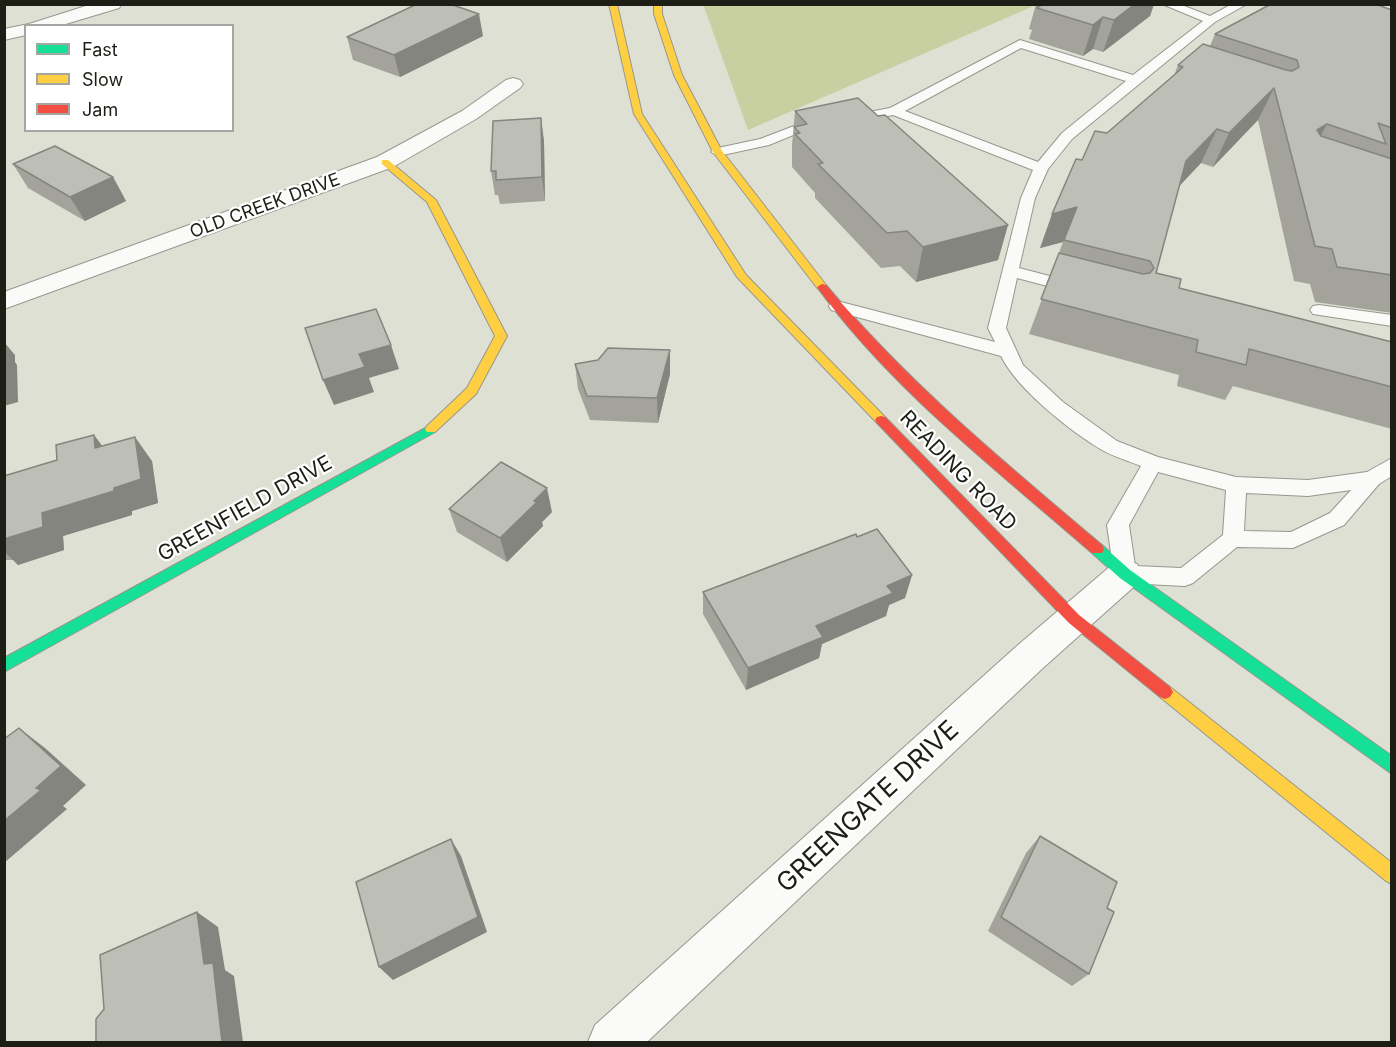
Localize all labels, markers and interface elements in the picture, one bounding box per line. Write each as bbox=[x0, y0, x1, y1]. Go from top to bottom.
legend bbox=[24, 24, 234, 132]
text: Fast bbox=[82, 39, 118, 60]
text: Slow bbox=[82, 69, 123, 90]
text: Jam bbox=[82, 99, 118, 120]
street label: OLD CREEK DRIVE bbox=[187, 169, 343, 243]
street label: READING ROAD bbox=[894, 406, 1022, 536]
street label: GREENFIELD DRIVE bbox=[154, 451, 336, 567]
street label: GREENGATE DRIVE bbox=[771, 715, 965, 899]

